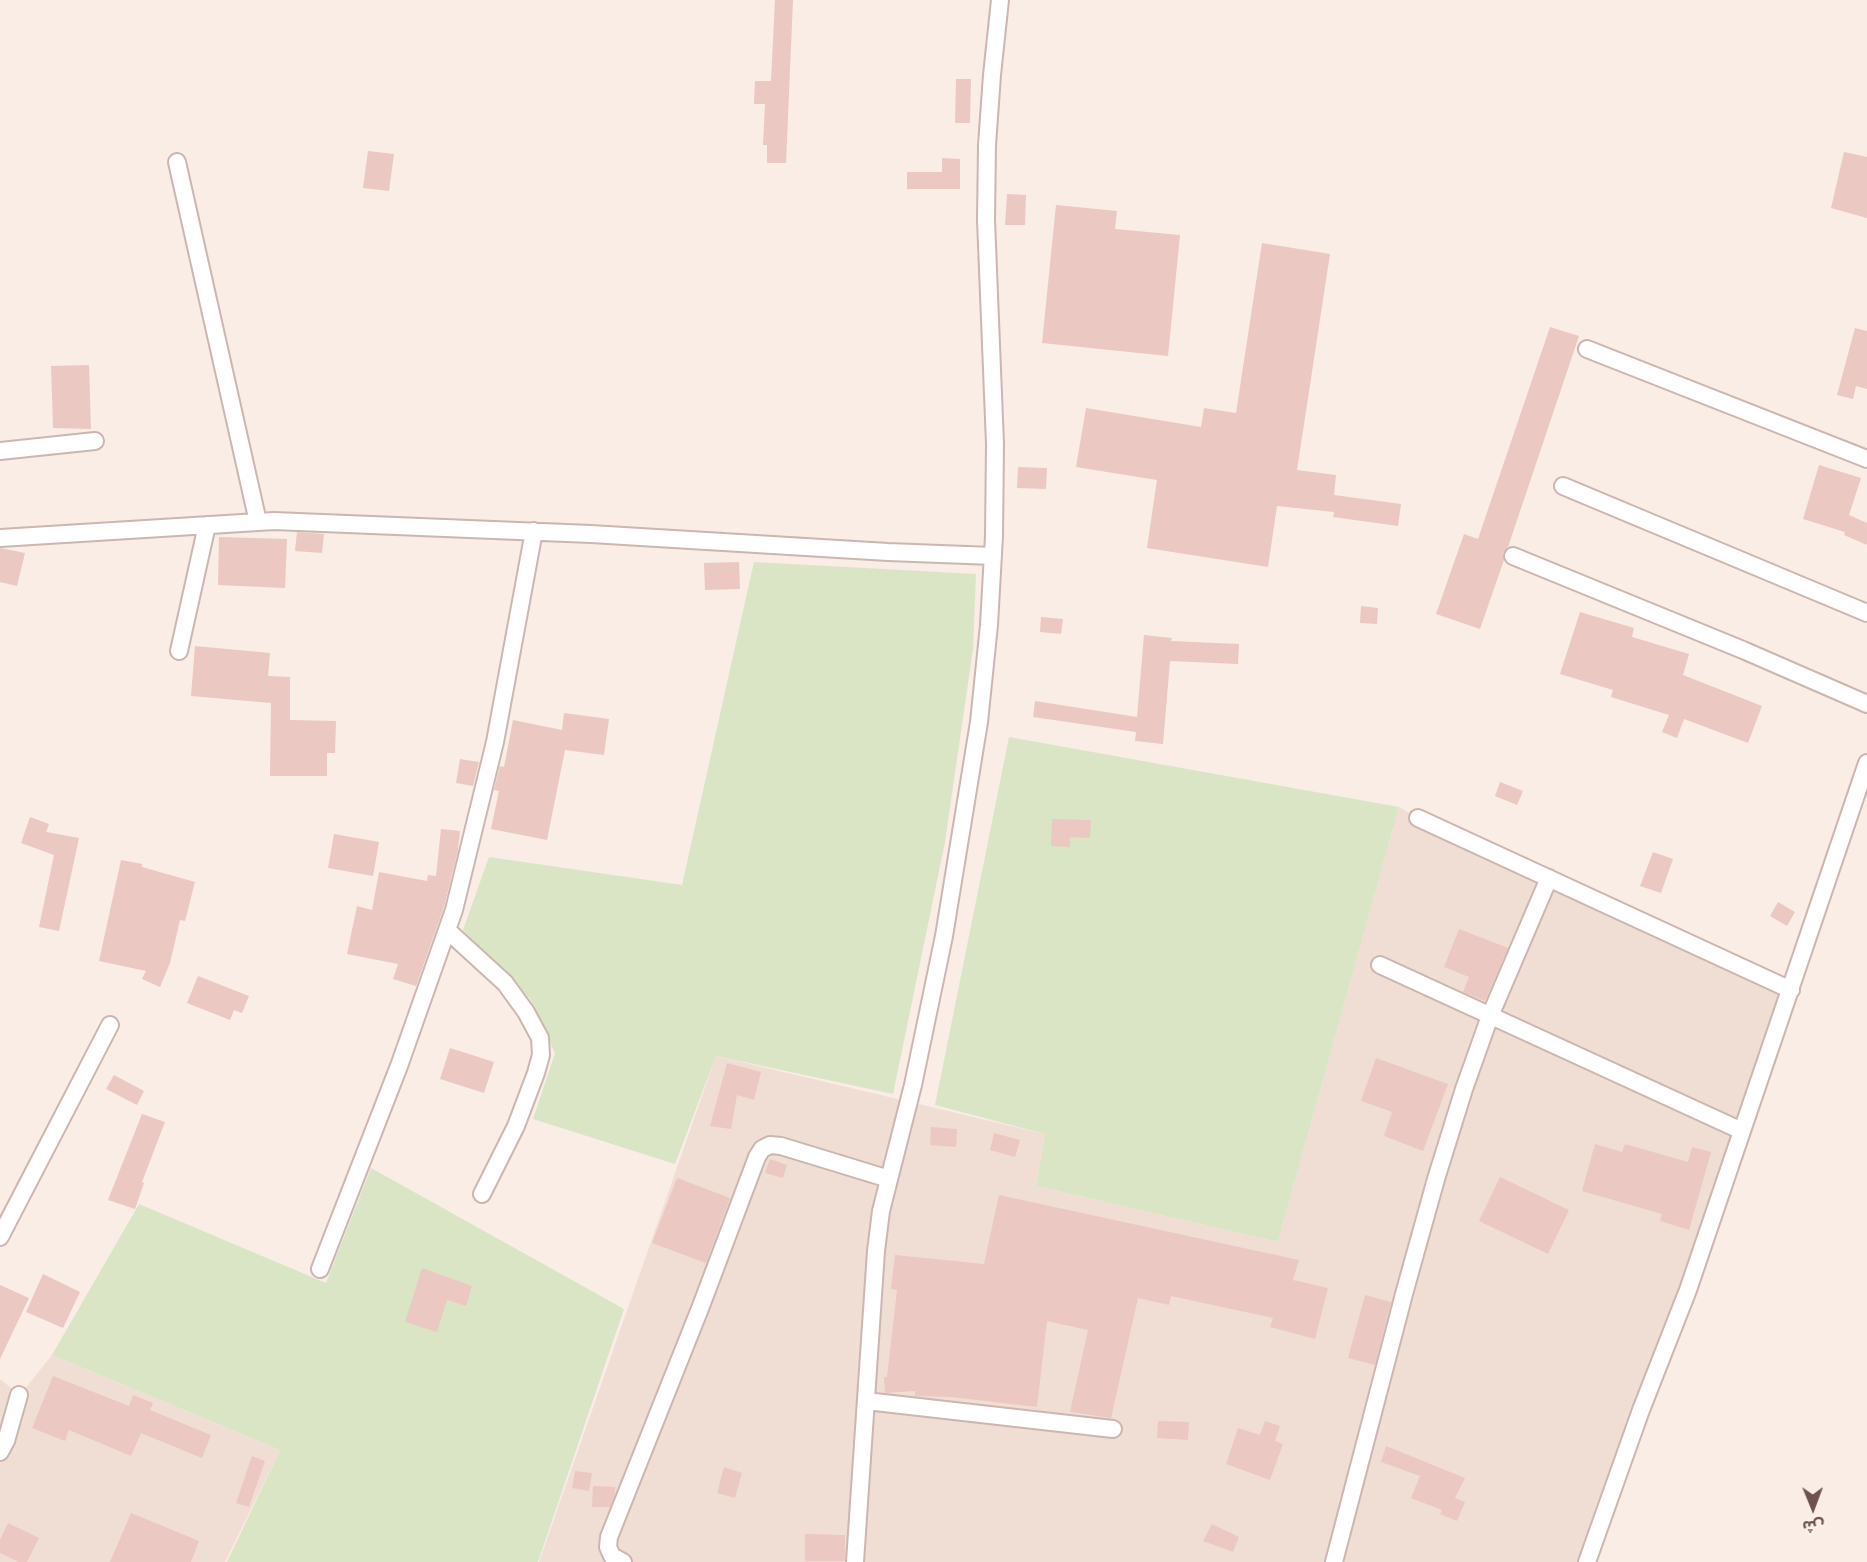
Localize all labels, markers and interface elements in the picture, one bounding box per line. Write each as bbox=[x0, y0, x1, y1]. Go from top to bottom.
north arrow bbox=[1783, 1478, 1843, 1538]
text: ش bbox=[1802, 1517, 1824, 1536]

